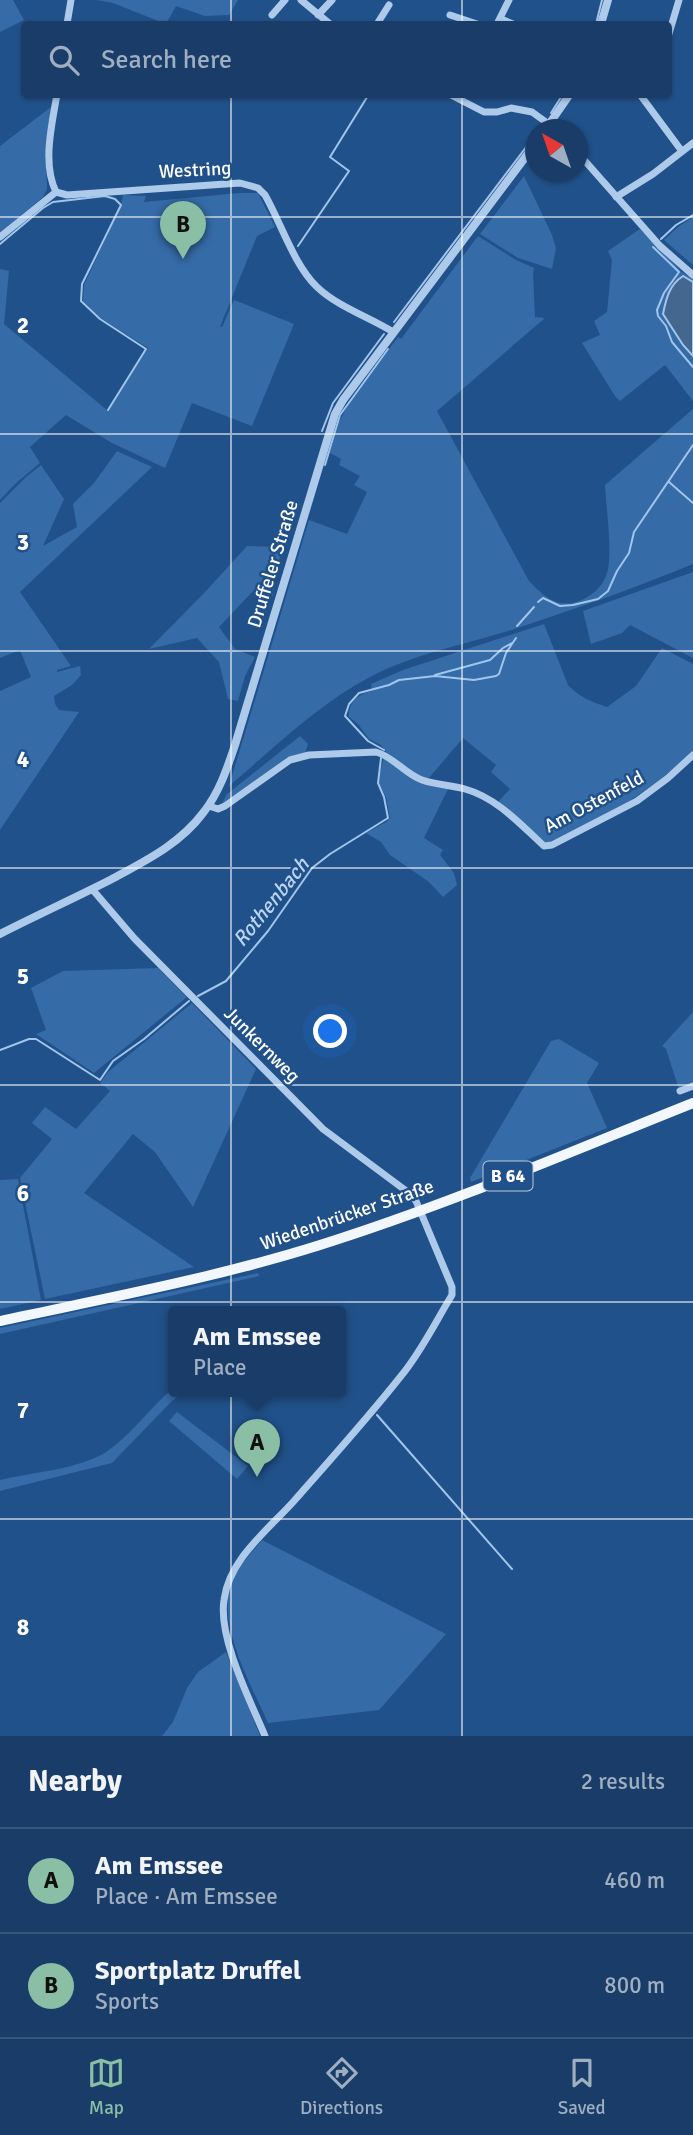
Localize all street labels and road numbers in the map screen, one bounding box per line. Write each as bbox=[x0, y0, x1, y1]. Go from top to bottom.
street label: Westring bbox=[158, 156, 232, 184]
street label: Druffeler Straße bbox=[242, 497, 304, 631]
street label: Am Ostenfeld bbox=[540, 766, 648, 838]
street label: Junkernweg bbox=[219, 1002, 305, 1088]
road number: B 64 bbox=[484, 1162, 532, 1190]
street label: Wiedenbrücker Straße bbox=[257, 1174, 437, 1256]

